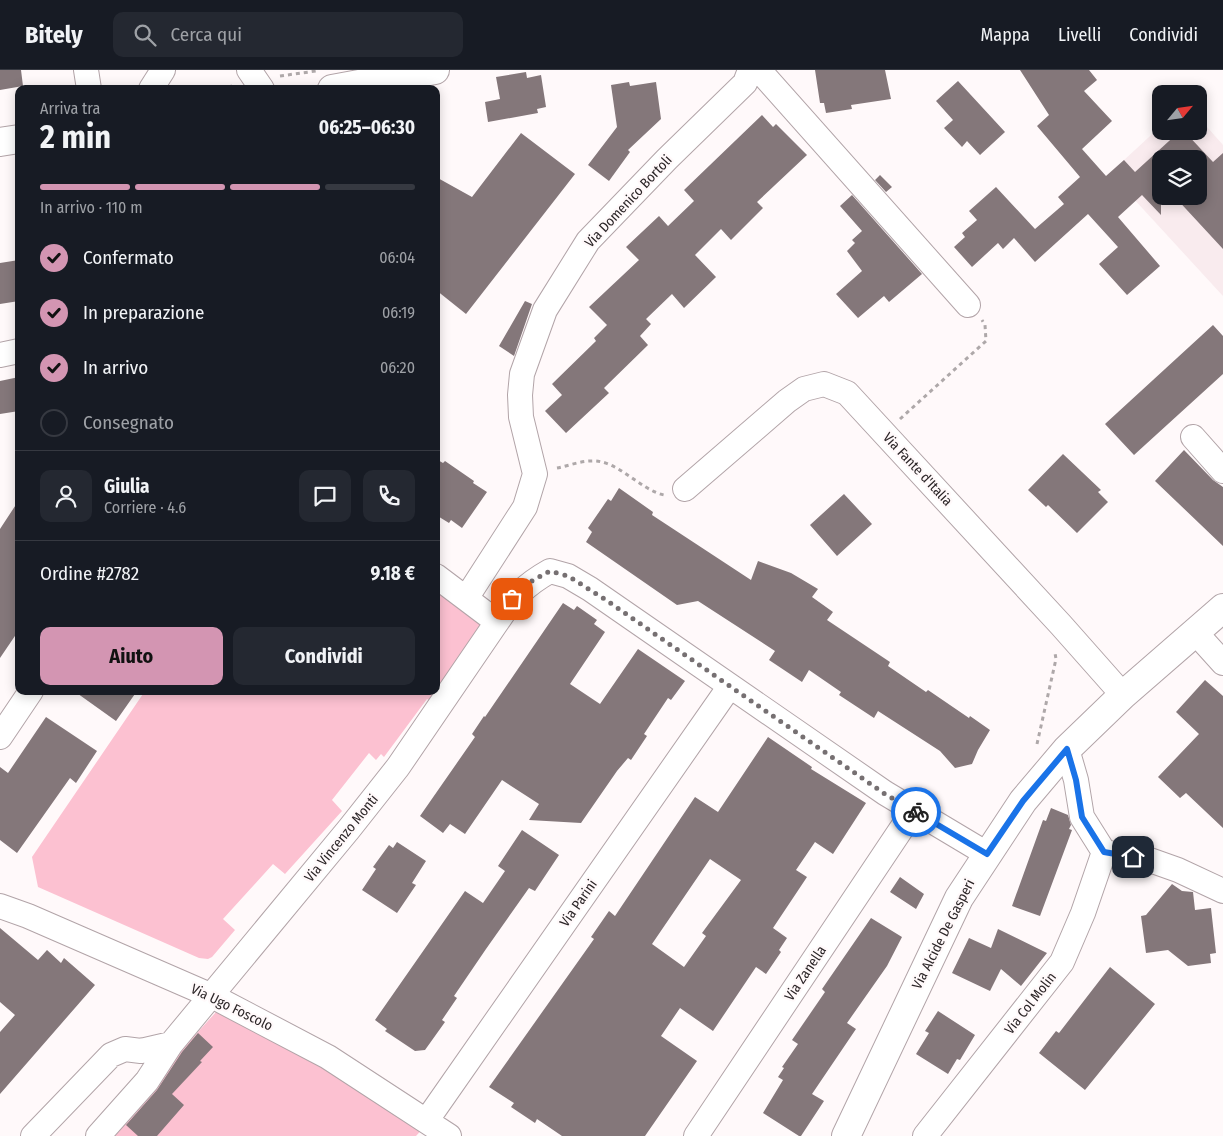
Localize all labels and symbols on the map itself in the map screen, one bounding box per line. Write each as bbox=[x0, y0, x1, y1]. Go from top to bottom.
north arrow bbox=[1152, 85, 1208, 140]
street label: Via Domenico Bortoli bbox=[581, 152, 676, 251]
street label: Via Fante d'Italia bbox=[879, 429, 956, 510]
pin bbox=[491, 578, 533, 620]
courier bbox=[891, 787, 941, 837]
street label: Via Vincenzo Monti bbox=[301, 791, 382, 886]
pin bbox=[1112, 836, 1154, 878]
street label: Via Parini bbox=[556, 876, 601, 930]
street label: Via Alcide De Gasperi bbox=[908, 877, 978, 992]
street label: Via Zanella bbox=[781, 942, 830, 1004]
street label: Via Col Molin bbox=[1001, 969, 1060, 1038]
street label: Via Ugo Foscolo bbox=[188, 980, 276, 1035]

